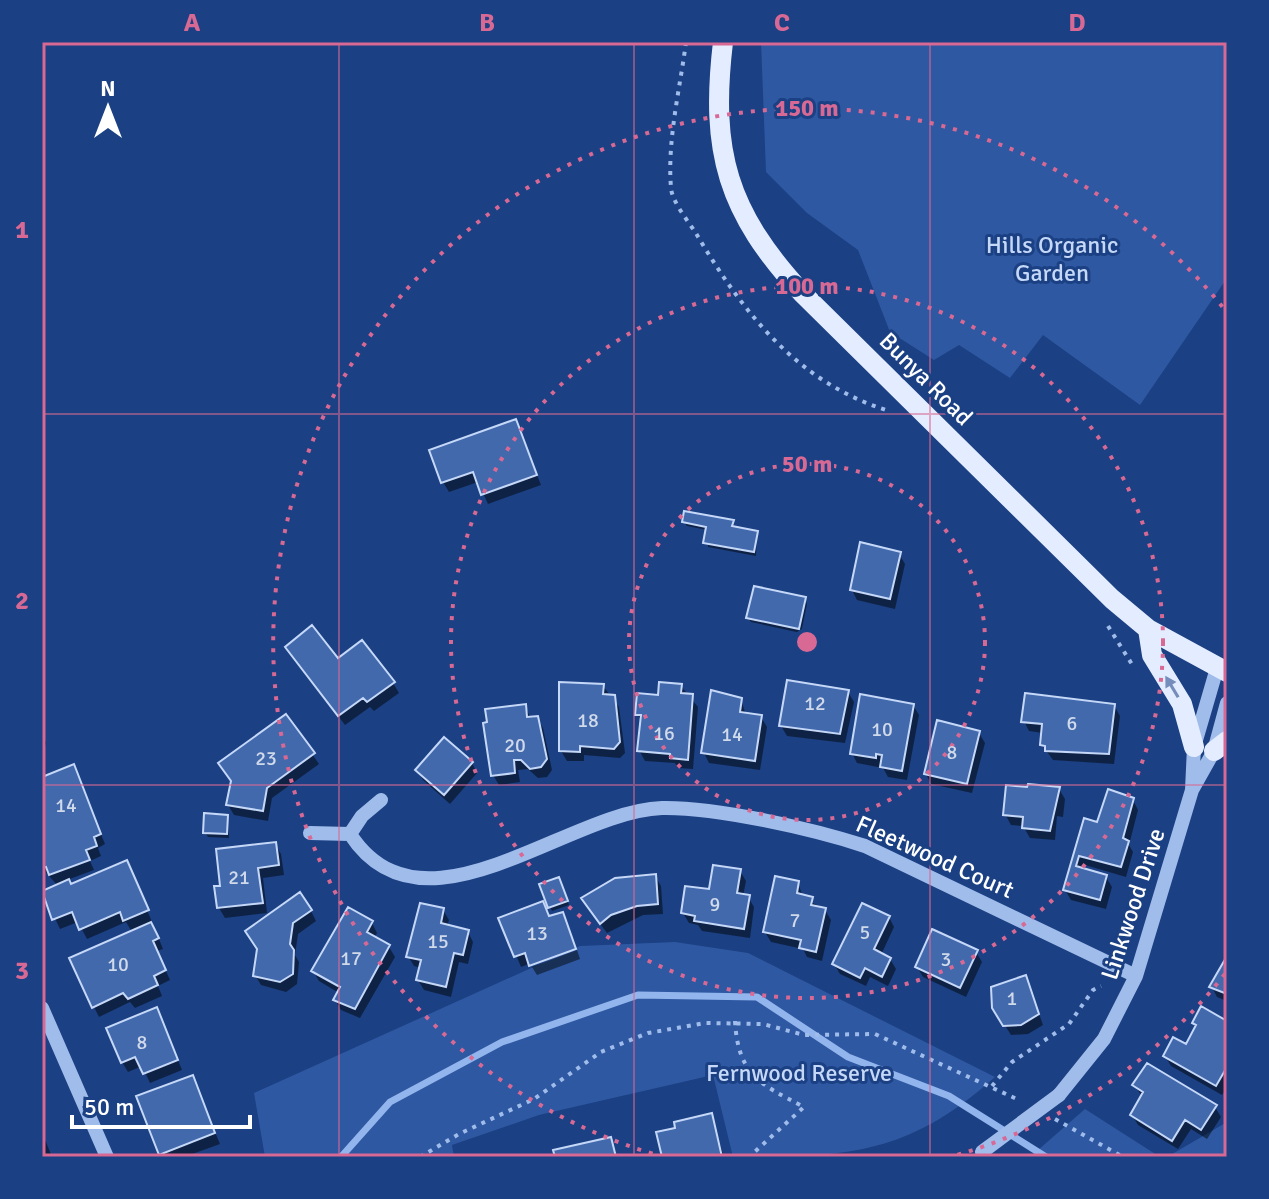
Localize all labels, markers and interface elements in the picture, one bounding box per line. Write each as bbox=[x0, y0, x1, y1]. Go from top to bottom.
text: A bbox=[184, 7, 201, 39]
text: B bbox=[479, 7, 495, 39]
text: C bbox=[774, 7, 790, 39]
text: D bbox=[1068, 7, 1086, 39]
north arrow bbox=[68, 68, 148, 148]
text: N bbox=[100, 75, 116, 102]
text: 150 m bbox=[775, 93, 839, 123]
text: 1 bbox=[15, 214, 29, 246]
park label: Hills Organic Garden bbox=[986, 230, 1118, 288]
text: 100 m bbox=[775, 271, 839, 301]
street label: Bunya Road bbox=[873, 326, 979, 432]
text: 50 m bbox=[782, 449, 832, 479]
text: 2 bbox=[15, 585, 29, 617]
centre of rings bbox=[793, 628, 821, 656]
one-way arrow bbox=[1165, 676, 1179, 698]
house number: 12 bbox=[804, 691, 826, 716]
house number: 18 bbox=[577, 708, 599, 733]
house number: 6 bbox=[1067, 711, 1077, 736]
house number: 10 bbox=[871, 717, 893, 742]
house number: 16 bbox=[653, 721, 675, 746]
house number: 14 bbox=[721, 722, 743, 747]
house number: 20 bbox=[504, 733, 526, 758]
house number: 8 bbox=[947, 740, 957, 765]
house number: 23 bbox=[255, 746, 277, 771]
house number: 14 bbox=[55, 793, 77, 818]
street label: Fleetwood Court bbox=[851, 809, 1019, 905]
street label: Linkwood Drive bbox=[1094, 825, 1172, 983]
house number: 21 bbox=[228, 865, 250, 890]
house number: 9 bbox=[710, 892, 720, 917]
house number: 7 bbox=[790, 908, 800, 933]
house number: 5 bbox=[860, 920, 870, 945]
house number: 13 bbox=[526, 921, 548, 946]
house number: 15 bbox=[427, 929, 449, 954]
house number: 17 bbox=[340, 946, 362, 971]
house number: 3 bbox=[941, 947, 951, 972]
house number: 10 bbox=[107, 952, 129, 977]
text: 3 bbox=[15, 955, 29, 987]
house number: 1 bbox=[1007, 986, 1017, 1011]
house number: 8 bbox=[137, 1030, 147, 1055]
park label: Fernwood Reserve bbox=[706, 1058, 892, 1088]
scale bar bbox=[72, 1079, 250, 1129]
text: 50 m bbox=[84, 1092, 134, 1122]

